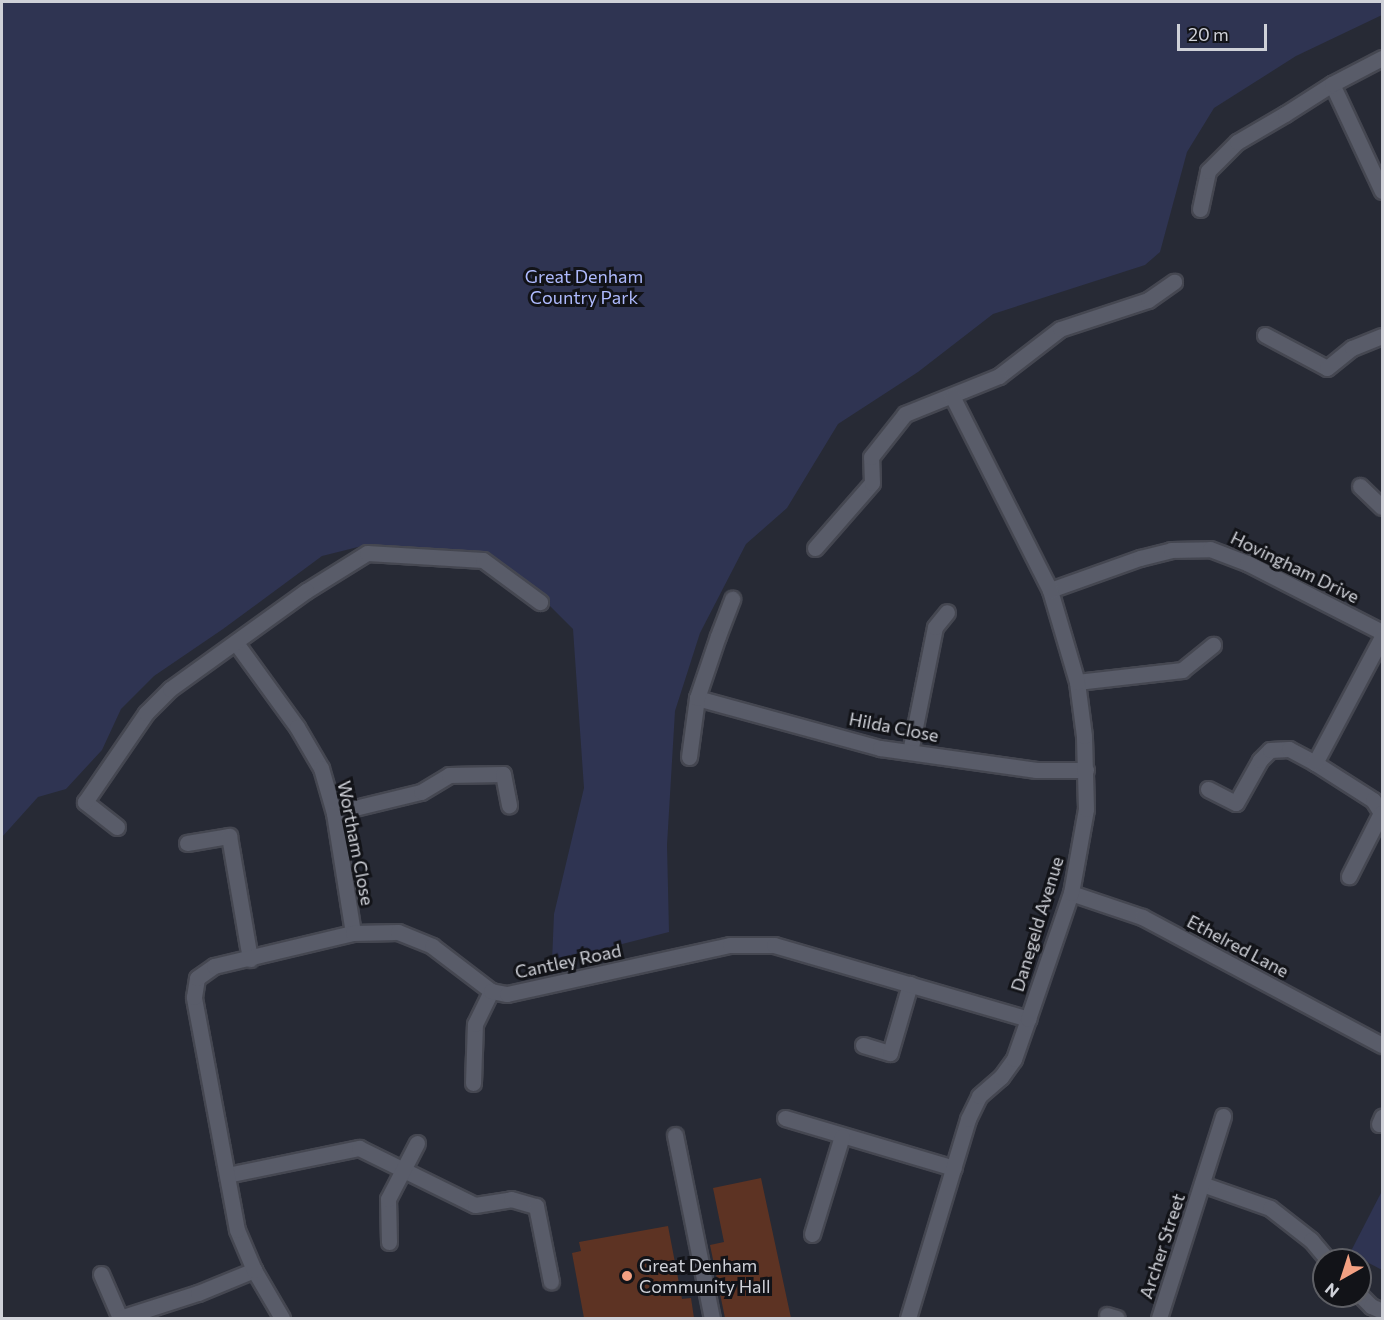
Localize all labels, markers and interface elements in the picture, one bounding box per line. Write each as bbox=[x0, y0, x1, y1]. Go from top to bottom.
scale bar bbox=[1180, 12, 1270, 50]
text: 20 m bbox=[1188, 23, 1229, 45]
park label: Great Denham Country Park bbox=[525, 266, 643, 308]
street label: Hovingham Drive bbox=[1227, 527, 1363, 607]
street label: Hilda Close bbox=[847, 708, 941, 746]
street label: Wortham Close bbox=[333, 779, 379, 907]
street label: Danegeld Avenue bbox=[1006, 854, 1068, 994]
street label: Ethelred Lane bbox=[1183, 910, 1293, 982]
street label: Cantley Road bbox=[513, 939, 623, 983]
street label: Archer Street bbox=[1135, 1191, 1189, 1301]
north arrow bbox=[1312, 1248, 1372, 1308]
place label: Great Denham Community Hall bbox=[639, 1255, 771, 1298]
marker: Great Denham Community Hall bbox=[620, 1269, 634, 1283]
text: N bbox=[1321, 1280, 1342, 1302]

